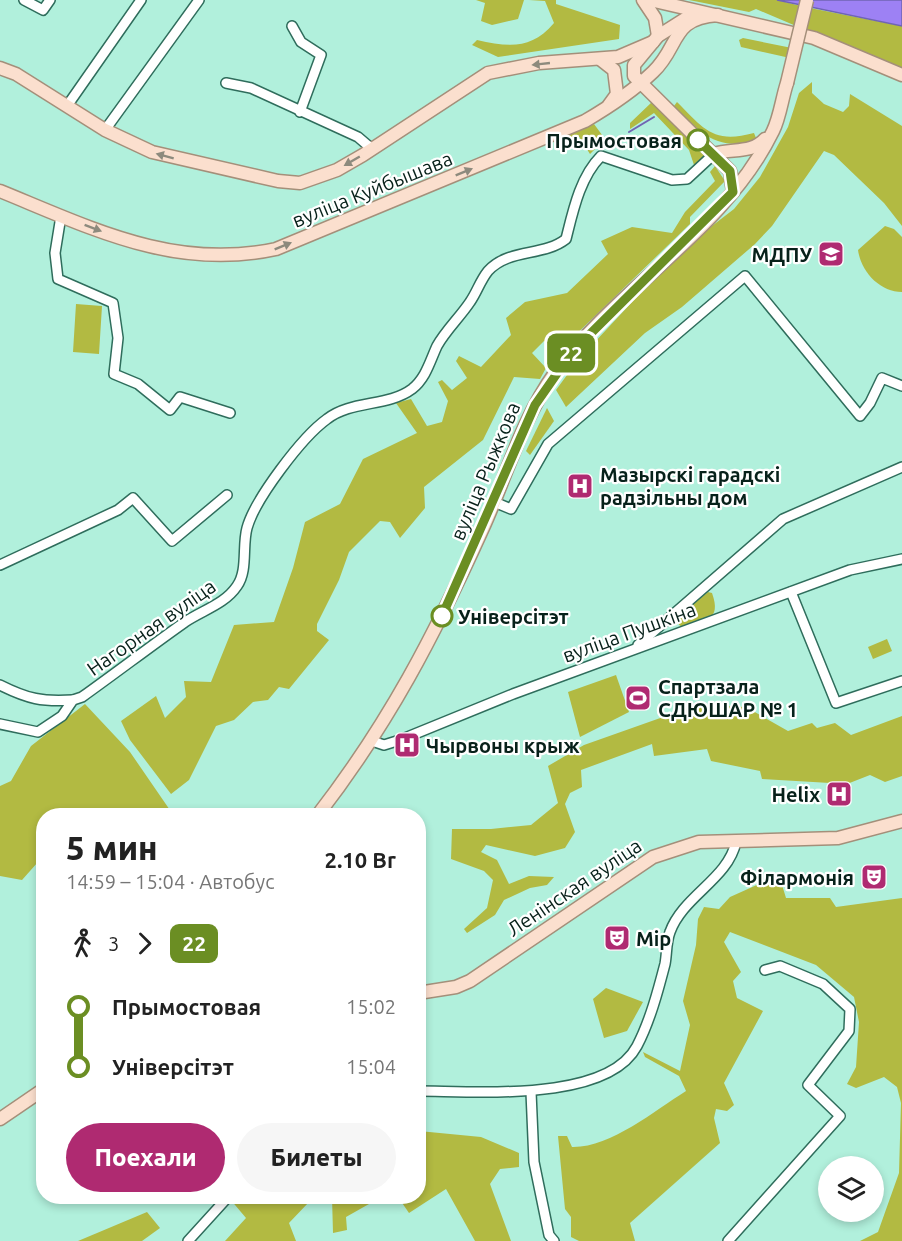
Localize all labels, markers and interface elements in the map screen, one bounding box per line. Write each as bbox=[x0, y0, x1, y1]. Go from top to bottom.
one-way arrow bbox=[532, 59, 551, 68]
place label: Прымостовая bbox=[546, 129, 682, 152]
marker: Прымостовая bbox=[687, 129, 709, 151]
street label: вуліца Куйбышава bbox=[289, 146, 455, 232]
one-way arrow bbox=[156, 150, 174, 160]
one-way arrow bbox=[344, 156, 361, 166]
one-way arrow bbox=[455, 167, 473, 177]
one-way arrow bbox=[85, 223, 103, 233]
school or university icon: МДПУ bbox=[816, 239, 846, 269]
one-way arrow bbox=[274, 241, 292, 250]
place label: МДПУ bbox=[751, 243, 812, 266]
line badge: 22 bbox=[544, 334, 598, 372]
text: 22 bbox=[559, 341, 583, 365]
street label: вуліца Рыжкова bbox=[446, 398, 524, 544]
place label: Мазырскі гарадскі радзільны дом bbox=[600, 463, 780, 509]
hospital icon: Мазырскі гарадскі радзільны дом bbox=[565, 471, 595, 501]
street label: Нагорная вуліца bbox=[82, 574, 220, 680]
street label: вуліца Пушкіна bbox=[559, 597, 699, 667]
marker: Універсітэт bbox=[431, 605, 453, 627]
place label: Універсітэт bbox=[458, 605, 569, 628]
place label: Спартзала СДЮШАР № 1 bbox=[658, 675, 798, 721]
sports icon: Спартзала СДЮШАР № 1 bbox=[623, 683, 653, 713]
hospital icon: Чырвоны крыж bbox=[392, 730, 422, 760]
place label: Чырвоны крыж bbox=[426, 734, 580, 757]
hospital icon: Helix bbox=[824, 779, 854, 809]
place label: Helix bbox=[772, 783, 820, 806]
text: 5 мин bbox=[66, 829, 158, 866]
street label: Ленінская вуліца bbox=[502, 834, 646, 940]
text: 2.10 Br bbox=[325, 847, 396, 872]
theatre icon: Філармонія bbox=[859, 862, 889, 892]
place label: Філармонія bbox=[740, 866, 854, 889]
text: 14:59 – 15:04 · Автобус bbox=[66, 870, 275, 893]
theatre icon: Мір bbox=[602, 923, 632, 953]
icon: walk bbox=[66, 927, 99, 960]
icon: forward bbox=[128, 927, 161, 960]
place label: Мір bbox=[636, 927, 671, 950]
text: 22 bbox=[182, 931, 206, 955]
text: 3 bbox=[108, 932, 119, 955]
text: Прымостовая bbox=[112, 994, 261, 1019]
text: 15:02 bbox=[346, 995, 396, 1018]
text: Універсітэт bbox=[112, 1054, 234, 1079]
text: 15:04 bbox=[346, 1055, 396, 1078]
button: Поехали bbox=[66, 1123, 225, 1192]
button: Билеты bbox=[237, 1123, 396, 1192]
map controls bbox=[818, 1156, 884, 1222]
button: layers bbox=[818, 1156, 884, 1222]

